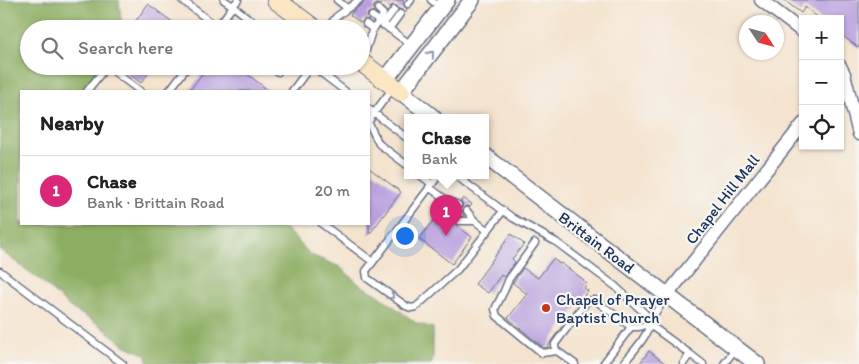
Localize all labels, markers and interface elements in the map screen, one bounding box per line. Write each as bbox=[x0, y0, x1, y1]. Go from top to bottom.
north arrow bbox=[739, 15, 784, 60]
map controls bbox=[799, 15, 844, 150]
button: + bbox=[799, 15, 844, 60]
search box bbox=[20, 20, 370, 75]
icon: search bbox=[38, 34, 66, 62]
text: Search here bbox=[78, 36, 173, 59]
one-way arrow bbox=[425, 51, 433, 60]
button: − bbox=[799, 60, 844, 105]
button: locate bbox=[799, 105, 844, 150]
text: Nearby bbox=[40, 110, 104, 135]
popup bbox=[404, 114, 489, 179]
text: Chase bbox=[422, 126, 471, 149]
text: Bank bbox=[422, 149, 457, 168]
street label: Chapel Hill Mall bbox=[681, 150, 764, 248]
text: Chase bbox=[87, 170, 137, 193]
text: 1 bbox=[52, 181, 60, 200]
text: 20 m bbox=[315, 181, 350, 200]
text: Bank · Brittain Road bbox=[87, 193, 225, 212]
pin: 1 bbox=[430, 195, 462, 236]
street label: Brittain Road bbox=[555, 208, 639, 277]
your location bbox=[392, 223, 418, 249]
one-way arrow bbox=[386, 290, 395, 299]
place label: Chapel of Prayer Baptist Church bbox=[556, 290, 670, 327]
marker: Chapel of Prayer Baptist Church bbox=[540, 302, 552, 314]

